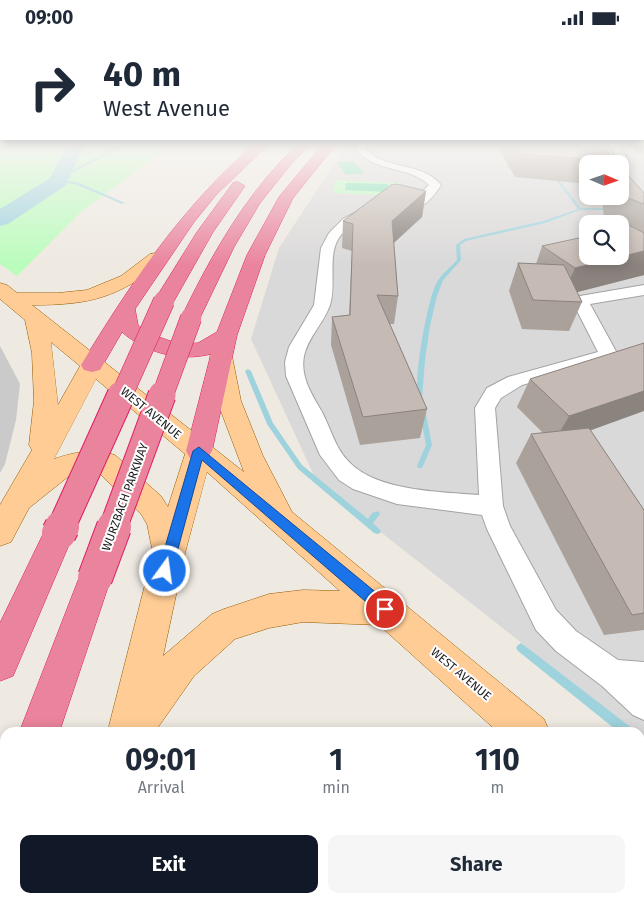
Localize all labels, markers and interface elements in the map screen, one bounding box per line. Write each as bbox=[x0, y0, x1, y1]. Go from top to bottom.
text: 09:00 bbox=[25, 6, 73, 29]
text: 40 m bbox=[103, 53, 181, 95]
icon: right bbox=[20, 55, 85, 120]
text: West Avenue bbox=[103, 95, 230, 122]
north arrow bbox=[579, 155, 629, 205]
map controls bbox=[579, 155, 629, 265]
button: search bbox=[579, 215, 629, 265]
street label: WEST AVENUE bbox=[118, 384, 184, 442]
street label: WURZBACH PARKWAY bbox=[99, 441, 151, 553]
position arrow bbox=[138, 544, 190, 596]
pin bbox=[364, 588, 406, 630]
icon: arrive bbox=[371, 595, 399, 623]
street label: WEST AVENUE bbox=[428, 645, 494, 703]
text: 09:01 bbox=[125, 742, 197, 778]
text: 1 bbox=[329, 742, 343, 778]
text: 110 bbox=[475, 742, 520, 778]
text: Arrival bbox=[138, 778, 185, 797]
text: min bbox=[322, 778, 350, 797]
text: m bbox=[491, 778, 504, 797]
button: Exit bbox=[20, 835, 318, 893]
button: Share bbox=[328, 835, 625, 893]

